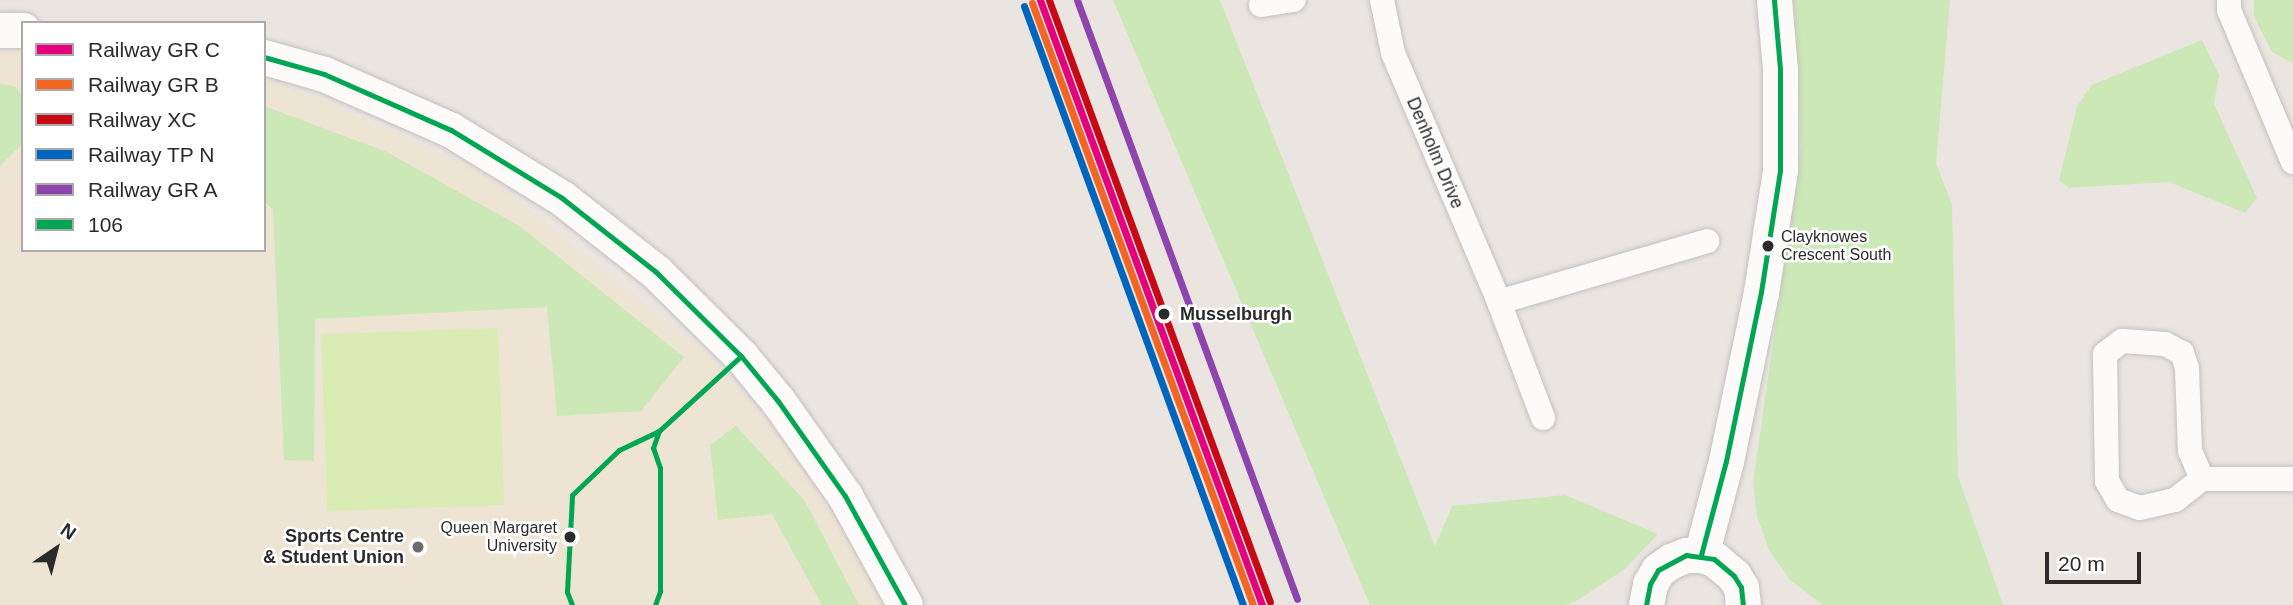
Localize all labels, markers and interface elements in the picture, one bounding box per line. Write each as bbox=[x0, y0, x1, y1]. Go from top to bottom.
legend bbox=[21, 21, 266, 252]
text: Railway GR C bbox=[88, 38, 220, 61]
text: Railway GR B bbox=[88, 73, 219, 96]
street label: Denholm Drive bbox=[1402, 94, 1468, 212]
text: Railway XC bbox=[88, 108, 197, 131]
text: Railway TP N bbox=[88, 143, 214, 166]
text: Railway GR A bbox=[88, 178, 218, 201]
text: 106 bbox=[88, 213, 123, 236]
place label: Clayknowes Crescent South bbox=[1781, 227, 1891, 265]
marker: Clayknowes Crescent South bbox=[1761, 239, 1775, 253]
place label: Musselburgh bbox=[1180, 303, 1292, 325]
marker: Musselburgh bbox=[1154, 304, 1174, 324]
north arrow bbox=[21, 514, 91, 584]
place label: Queen Margaret University bbox=[440, 518, 557, 556]
text: N bbox=[57, 519, 80, 544]
place label: Sports Centre & Student Union bbox=[263, 526, 404, 568]
marker: Queen Margaret University bbox=[563, 530, 577, 544]
scale bar bbox=[2048, 538, 2144, 582]
marker: Sports Centre & Student Union bbox=[410, 539, 426, 555]
text: 20 m bbox=[2058, 552, 2105, 575]

